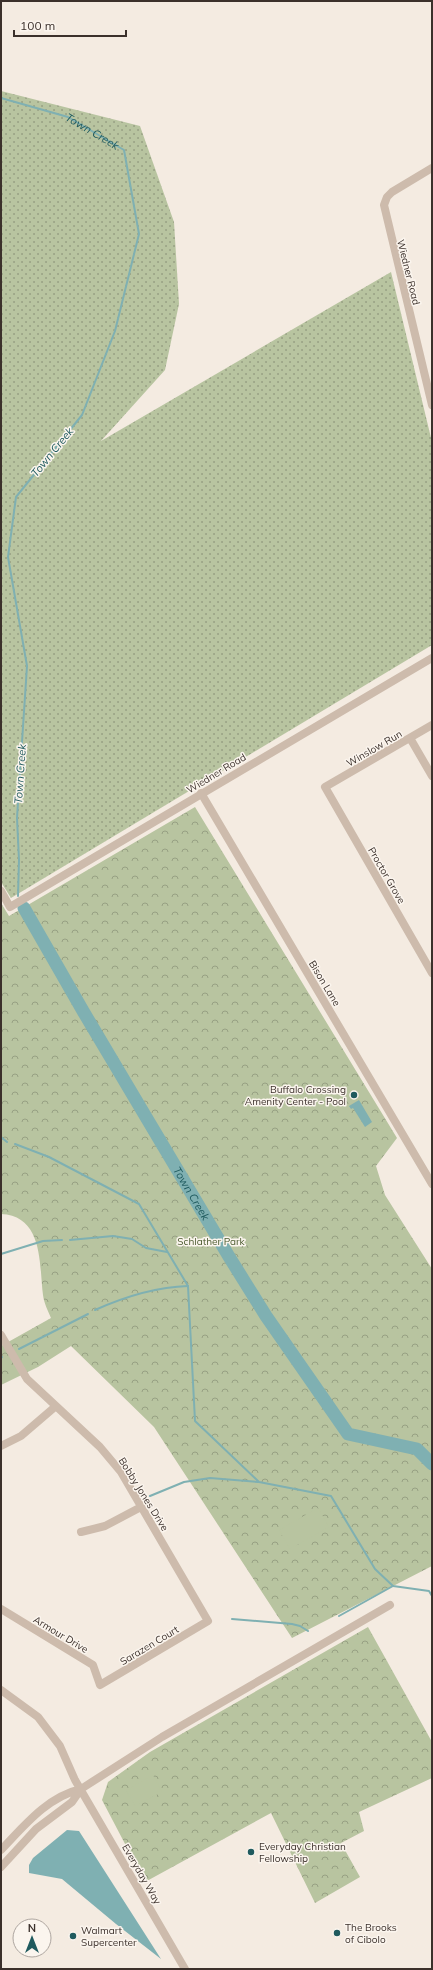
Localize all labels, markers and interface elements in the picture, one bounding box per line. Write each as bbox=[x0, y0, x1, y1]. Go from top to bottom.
scale bar bbox=[14, 12, 126, 38]
text: 100 m bbox=[20, 18, 55, 33]
water label: Town Creek bbox=[63, 110, 122, 153]
street label: Wiedner Road bbox=[394, 238, 423, 306]
water label: Town Creek bbox=[28, 424, 77, 480]
street label: Winslow Run bbox=[344, 727, 405, 770]
water label: Town Creek bbox=[11, 743, 29, 804]
street label: Wiedner Road bbox=[184, 751, 248, 796]
street label: Proctor Grove bbox=[365, 845, 408, 906]
street label: Bison Lane bbox=[306, 958, 343, 1008]
place label: Buffalo Crossing Amenity Center - Pool bbox=[245, 1083, 346, 1108]
marker: Buffalo Crossing Amenity Center - Pool bbox=[349, 1090, 359, 1100]
water label: Town Creek bbox=[170, 1164, 213, 1223]
park label: Schlather Park bbox=[177, 1235, 246, 1248]
street label: Bobby Jones Drive bbox=[116, 1455, 171, 1533]
street label: Armour Drive bbox=[31, 1613, 91, 1656]
street label: Sarazen Court bbox=[118, 1623, 181, 1668]
place label: Everyday Christian Fellowship bbox=[259, 1840, 346, 1865]
street label: Everyday Way bbox=[119, 1842, 164, 1907]
marker: Everyday Christian Fellowship bbox=[246, 1847, 256, 1857]
north arrow bbox=[12, 1918, 52, 1958]
text: N bbox=[28, 1921, 36, 1935]
place label: The Brooks of Cibolo bbox=[345, 1921, 397, 1946]
place label: Walmart Supercenter bbox=[81, 1924, 137, 1949]
marker: The Brooks of Cibolo bbox=[332, 1928, 342, 1938]
marker: Walmart Supercenter bbox=[68, 1931, 78, 1941]

